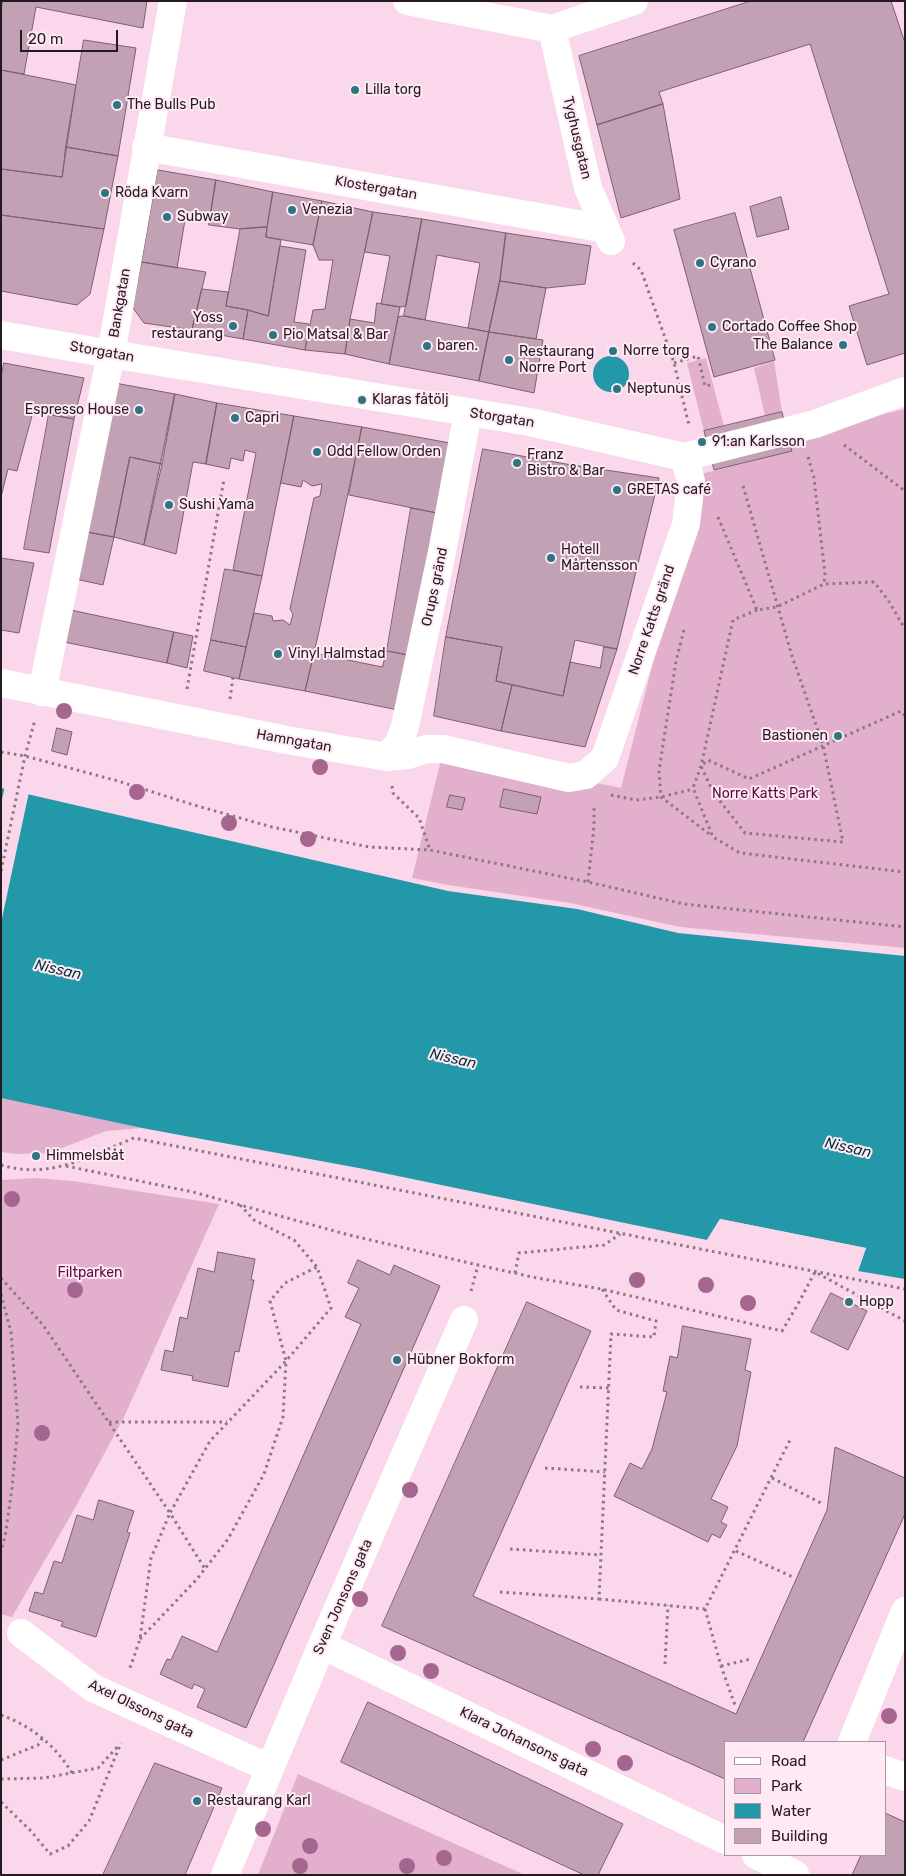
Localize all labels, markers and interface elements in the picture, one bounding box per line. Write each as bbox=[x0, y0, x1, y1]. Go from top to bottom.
scale bar bbox=[22, 20, 120, 52]
text: 20 m bbox=[28, 30, 63, 48]
place label: Lilla torg bbox=[365, 82, 421, 98]
marker: Lilla torg bbox=[349, 84, 361, 96]
street label: Tyghusgatan bbox=[559, 95, 595, 181]
place label: The Bulls Pub bbox=[127, 97, 216, 113]
marker: The Bulls Pub bbox=[111, 99, 123, 111]
street label: Klostergatan bbox=[334, 173, 418, 203]
place label: Röda Kvarn bbox=[115, 185, 188, 201]
marker: Röda Kvarn bbox=[99, 187, 111, 199]
place label: Venezia bbox=[302, 202, 353, 218]
marker: Venezia bbox=[286, 204, 298, 216]
place label: Subway bbox=[177, 209, 229, 225]
marker: Subway bbox=[161, 211, 173, 223]
place label: Cyrano bbox=[710, 255, 757, 271]
marker: Cyrano bbox=[694, 257, 706, 269]
street label: Bankgatan bbox=[106, 267, 134, 339]
place label: Yoss restaurang bbox=[151, 310, 223, 342]
place label: Cortado Coffee Shop bbox=[722, 319, 857, 335]
marker: Yoss restaurang bbox=[227, 320, 239, 332]
marker: Cortado Coffee Shop bbox=[706, 321, 718, 333]
place label: Pio Matsal & Bar bbox=[283, 327, 388, 343]
marker: Pio Matsal & Bar bbox=[267, 329, 279, 341]
place label: The Balance bbox=[753, 337, 833, 353]
street label: Storgatan bbox=[68, 338, 136, 366]
place label: baren. bbox=[437, 338, 478, 354]
marker: The Balance bbox=[837, 339, 849, 351]
marker: baren. bbox=[421, 340, 433, 352]
place label: Norre torg bbox=[623, 343, 690, 359]
place label: Restaurang Norre Port bbox=[519, 344, 594, 377]
marker: Norre torg bbox=[607, 345, 619, 357]
marker: Restaurang Norre Port bbox=[503, 354, 515, 366]
place label: Neptunus bbox=[627, 381, 691, 397]
marker: Neptunus bbox=[611, 383, 623, 395]
place label: Klaras fåtölj bbox=[372, 392, 448, 408]
marker: Klaras fåtölj bbox=[356, 394, 368, 406]
place label: Espresso House bbox=[25, 402, 129, 418]
marker: Espresso House bbox=[133, 404, 145, 416]
street label: Storgatan bbox=[469, 405, 535, 431]
place label: Capri bbox=[245, 410, 279, 426]
marker: Capri bbox=[229, 412, 241, 424]
place label: 91:an Karlsson bbox=[712, 434, 805, 450]
marker: 91:an Karlsson bbox=[696, 436, 708, 448]
place label: Odd Fellow Orden bbox=[327, 444, 441, 460]
marker: Odd Fellow Orden bbox=[311, 446, 323, 458]
place label: Franz Bistro & Bar bbox=[527, 447, 605, 480]
marker: Franz Bistro & Bar bbox=[511, 457, 523, 469]
place label: GRETAS café bbox=[627, 482, 711, 498]
marker: GRETAS café bbox=[611, 484, 623, 496]
place label: Sushi Yama bbox=[179, 497, 254, 513]
marker: Sushi Yama bbox=[163, 499, 175, 511]
place label: Hotell Mårtensson bbox=[561, 542, 638, 574]
street label: Orups gränd bbox=[418, 546, 452, 628]
marker: Hotell Mårtensson bbox=[545, 552, 557, 564]
street label: Norre Katts gränd bbox=[625, 563, 679, 677]
place label: Vinyl Halmstad bbox=[288, 646, 386, 662]
marker: Vinyl Halmstad bbox=[272, 648, 284, 660]
street label: Hamngatan bbox=[255, 726, 333, 756]
place label: Bastionen bbox=[762, 728, 828, 744]
marker: Bastionen bbox=[832, 730, 844, 742]
park label: Norre Katts Park bbox=[712, 786, 818, 802]
water label: Nissan bbox=[33, 956, 83, 984]
water label: Nissan bbox=[428, 1045, 478, 1073]
water label: Nissan bbox=[823, 1134, 873, 1162]
place label: Himmelsbåt bbox=[46, 1148, 124, 1164]
marker: Himmelsbåt bbox=[30, 1150, 42, 1162]
park label: Filtparken bbox=[57, 1265, 123, 1281]
place label: Hopp bbox=[859, 1294, 894, 1310]
marker: Hopp bbox=[843, 1296, 855, 1308]
place label: Hübner Bokform bbox=[407, 1352, 514, 1368]
marker: Hübner Bokform bbox=[391, 1354, 403, 1366]
street label: Sven Jonsons gata bbox=[310, 1537, 376, 1657]
street label: Axel Olssons gata bbox=[86, 1676, 196, 1742]
street label: Klara Johansons gata bbox=[457, 1704, 591, 1780]
legend bbox=[724, 1741, 886, 1856]
text: Road bbox=[771, 1752, 807, 1770]
text: Park bbox=[771, 1777, 802, 1795]
place label: Restaurang Karl bbox=[207, 1793, 311, 1809]
marker: Restaurang Karl bbox=[191, 1795, 203, 1807]
text: Water bbox=[771, 1802, 811, 1820]
text: Building bbox=[771, 1827, 828, 1845]

